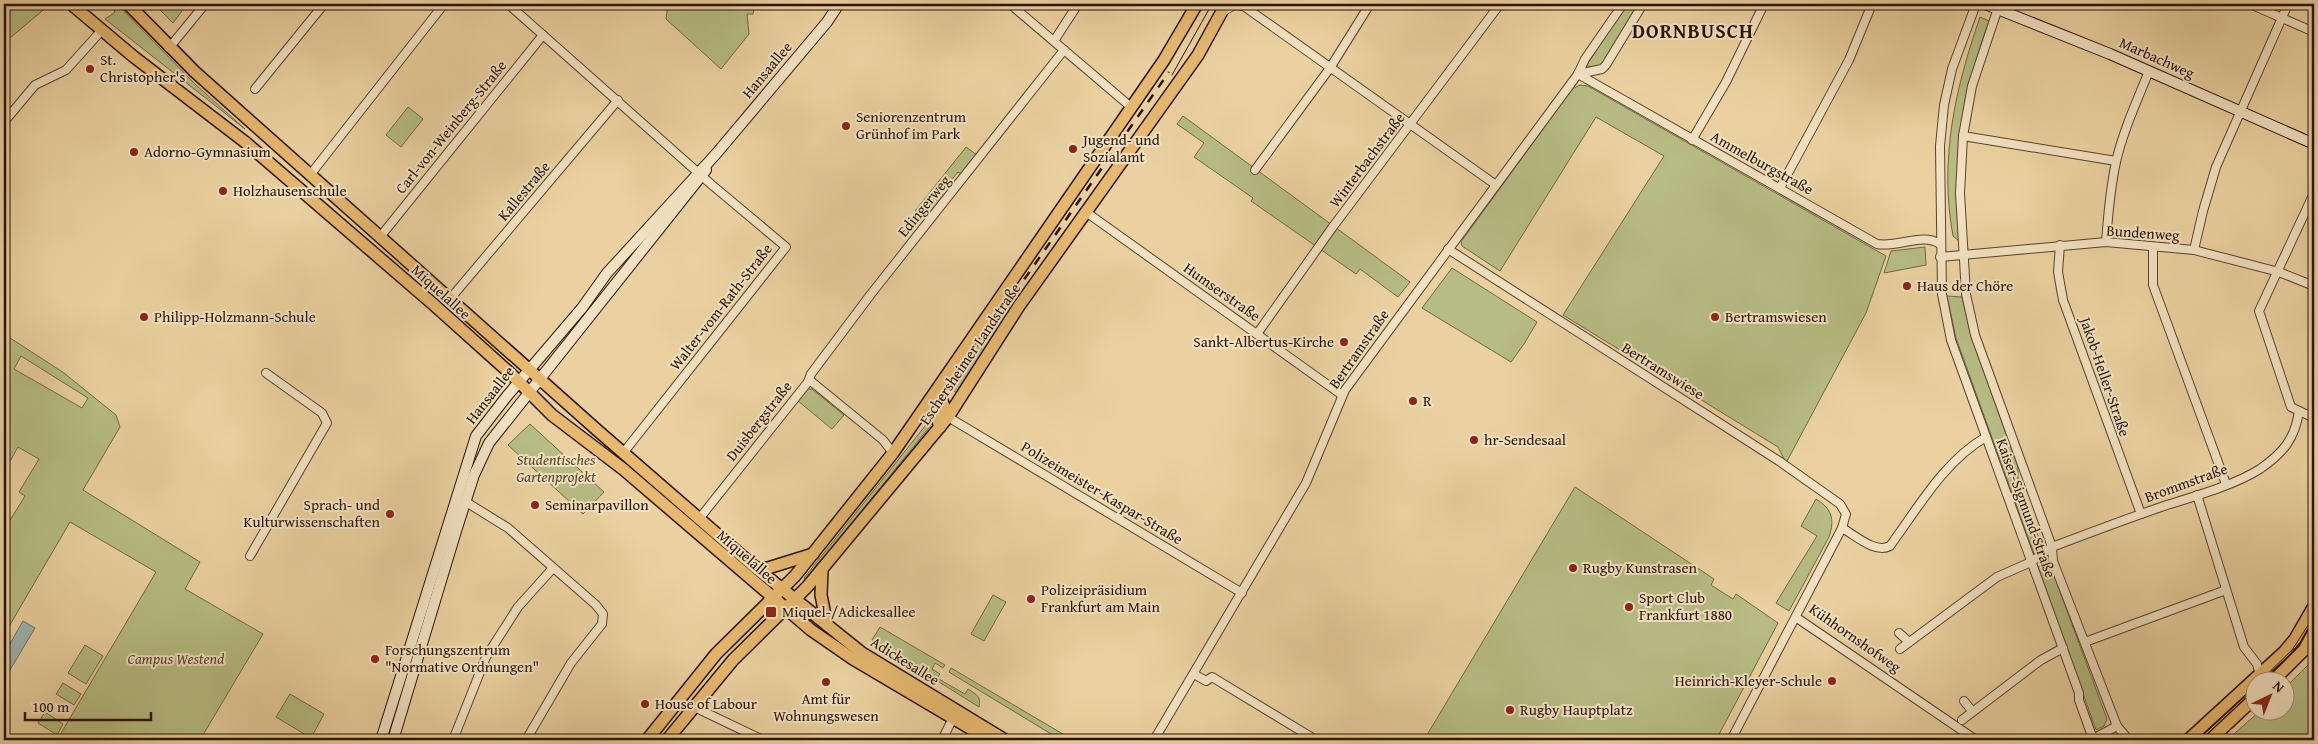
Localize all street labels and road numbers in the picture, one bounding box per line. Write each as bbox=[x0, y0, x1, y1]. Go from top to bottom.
street label: Marbachweg bbox=[2116, 32, 2199, 84]
street label: Hansaallee bbox=[737, 37, 797, 103]
street label: Carl-von-Weinberg-Straße bbox=[390, 55, 511, 198]
street label: Winterbachstraße bbox=[1324, 108, 1409, 211]
street label: Ammelburgstraße bbox=[1707, 126, 1817, 200]
street label: Kallestraße bbox=[493, 156, 555, 225]
street label: Edingerweg bbox=[892, 170, 955, 241]
street label: Bundenweg bbox=[2106, 219, 2181, 246]
street label: Walter-vom-Rath-Straße bbox=[664, 239, 777, 374]
street label: Humserstraße bbox=[1180, 257, 1265, 326]
street label: Miquelallee bbox=[407, 259, 476, 324]
street label: Eschersheimer Landstraße bbox=[914, 279, 1025, 429]
street label: Bertramstraße bbox=[1323, 305, 1394, 393]
street label: Jakob-Heller-Straße bbox=[2075, 312, 2136, 439]
street label: Bertramswiese bbox=[1618, 337, 1708, 404]
street label: Hansaallee bbox=[460, 361, 519, 428]
street label: Duisbergstraße bbox=[721, 376, 796, 465]
street label: Kaiser-Sigmund-Straße bbox=[1991, 435, 2061, 581]
street label: Polizeimeister-Kaspar-Straße bbox=[1018, 436, 1187, 549]
street label: Brommstraße bbox=[2141, 458, 2230, 507]
street label: Miquelallee bbox=[713, 525, 782, 589]
street label: Kühhornshofweg bbox=[1805, 598, 1906, 677]
street label: Adickesallee bbox=[867, 631, 944, 690]

